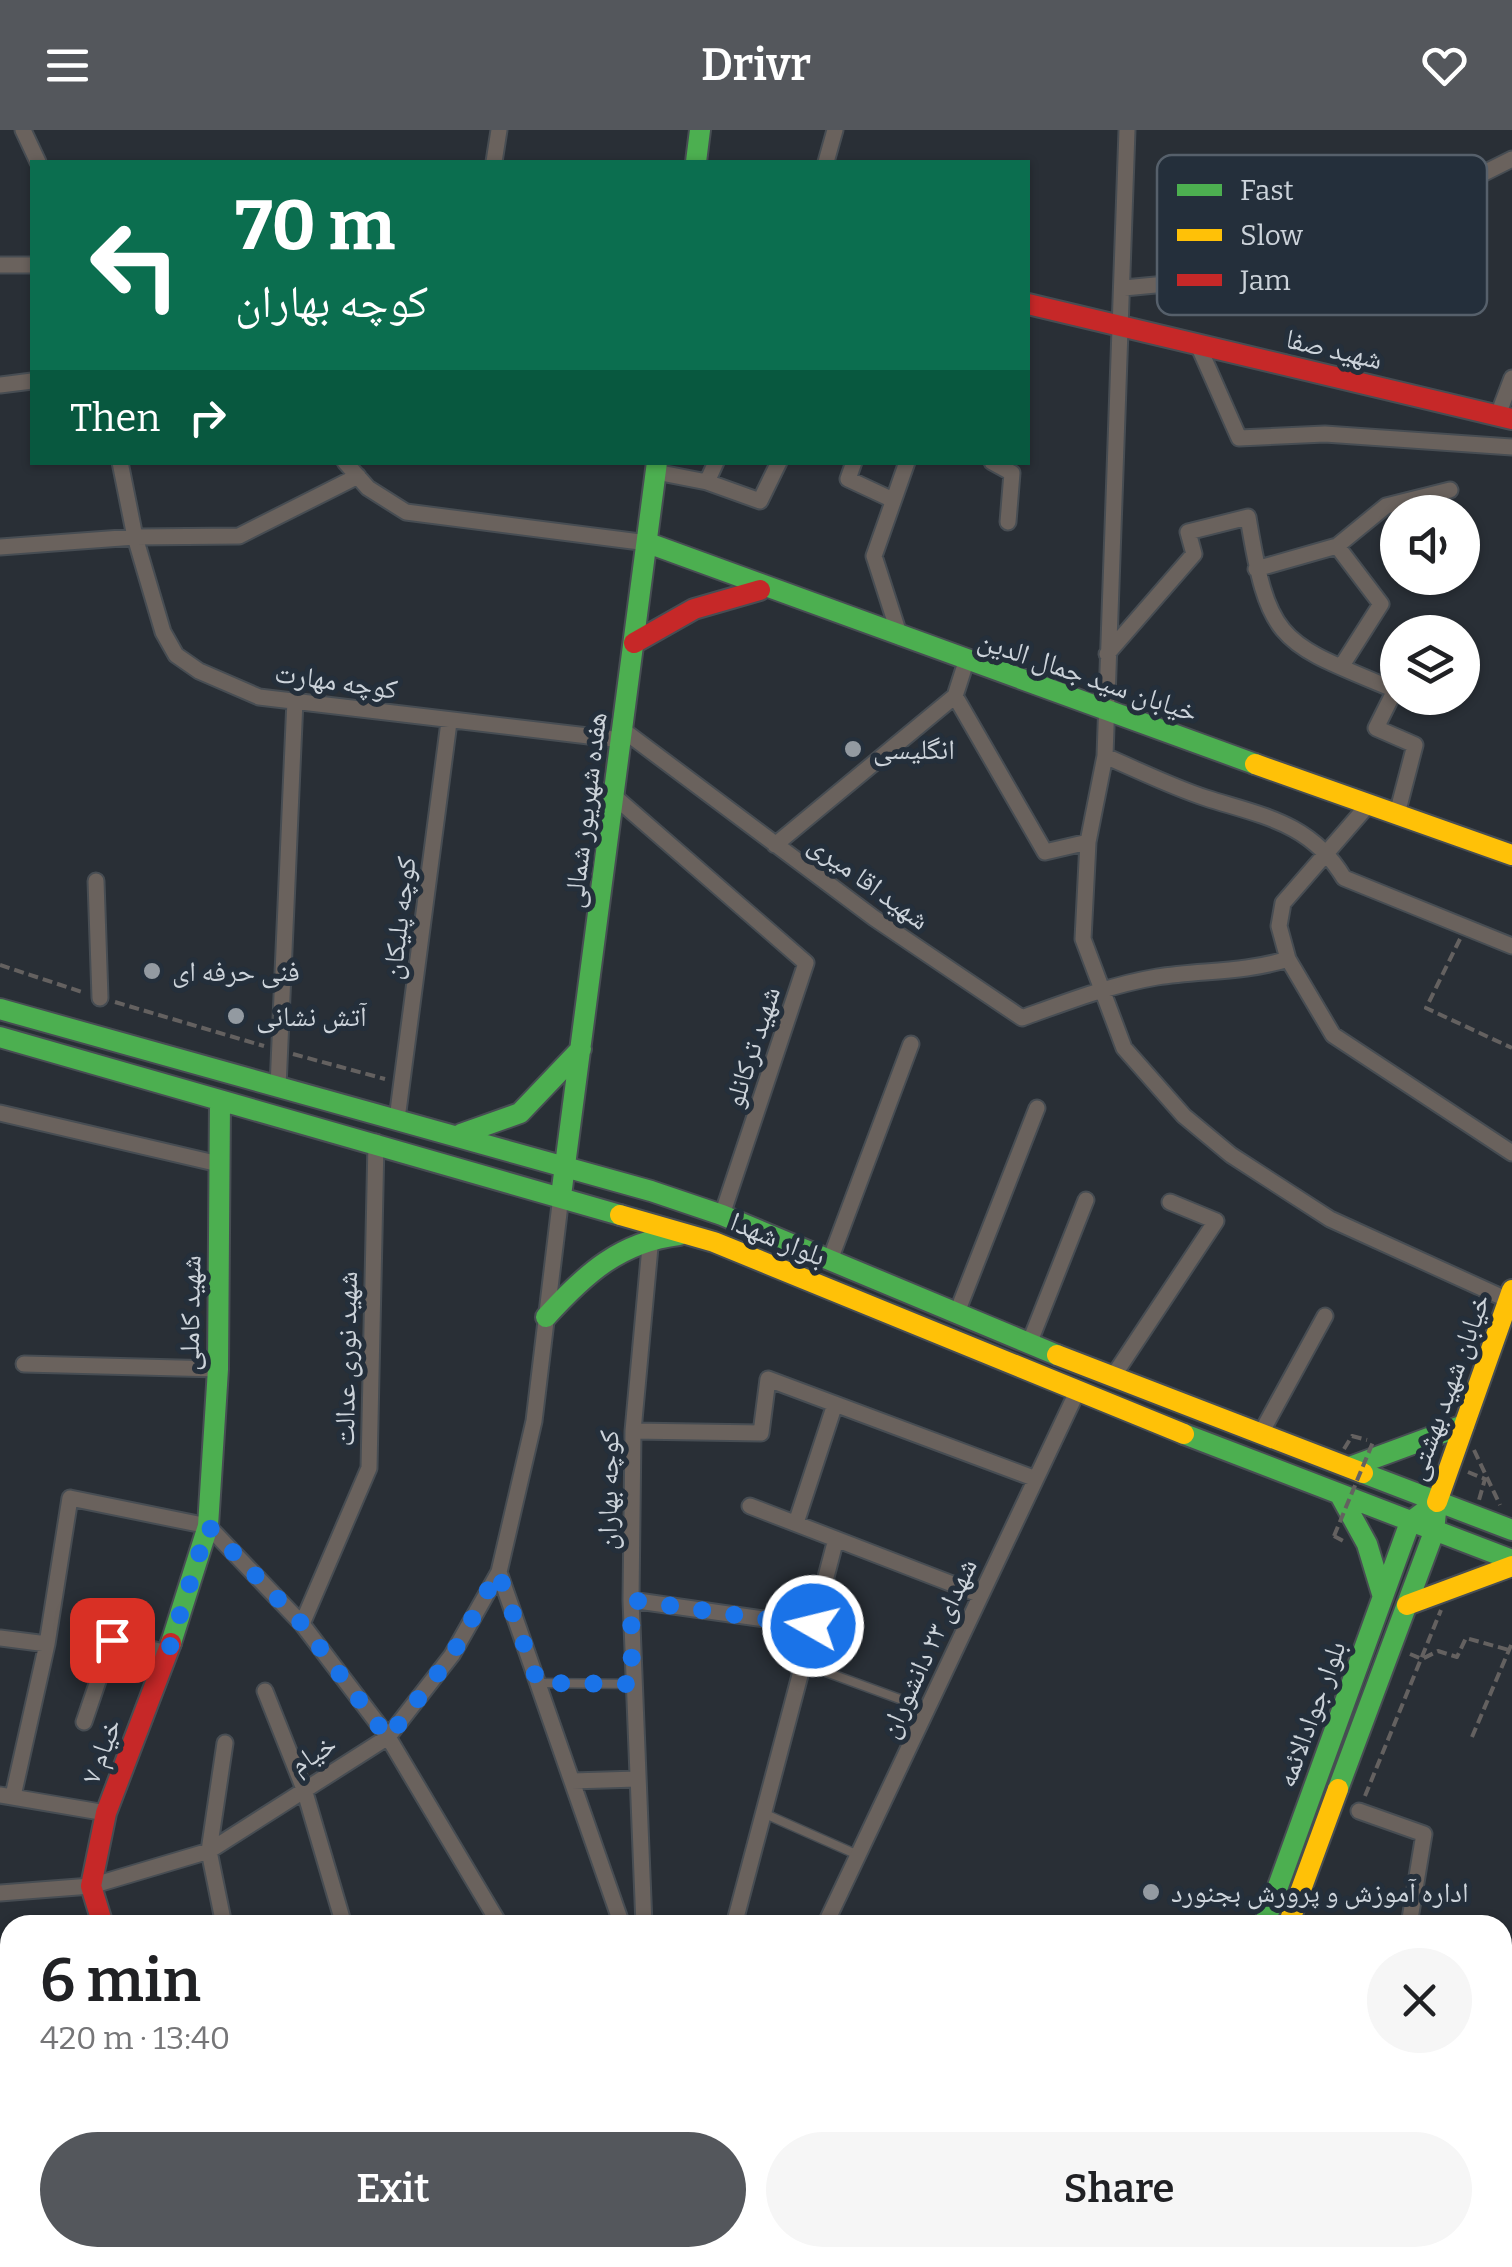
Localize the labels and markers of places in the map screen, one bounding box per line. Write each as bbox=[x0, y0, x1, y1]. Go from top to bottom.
place label: انگلیسی bbox=[873, 733, 955, 767]
marker: انگلیسی bbox=[842, 738, 864, 760]
place label: فنی حرفه ای bbox=[172, 955, 300, 989]
marker: فنی حرفه ای bbox=[141, 960, 163, 982]
place label: آتش نشانی bbox=[256, 1000, 368, 1034]
marker: آتش نشانی bbox=[225, 1005, 247, 1027]
pin bbox=[70, 1598, 155, 1683]
place label: اداره آموزش و پرورش بجنورد bbox=[1171, 1876, 1469, 1910]
marker: اداره آموزش و پرورش بجنورد bbox=[1140, 1881, 1162, 1903]

